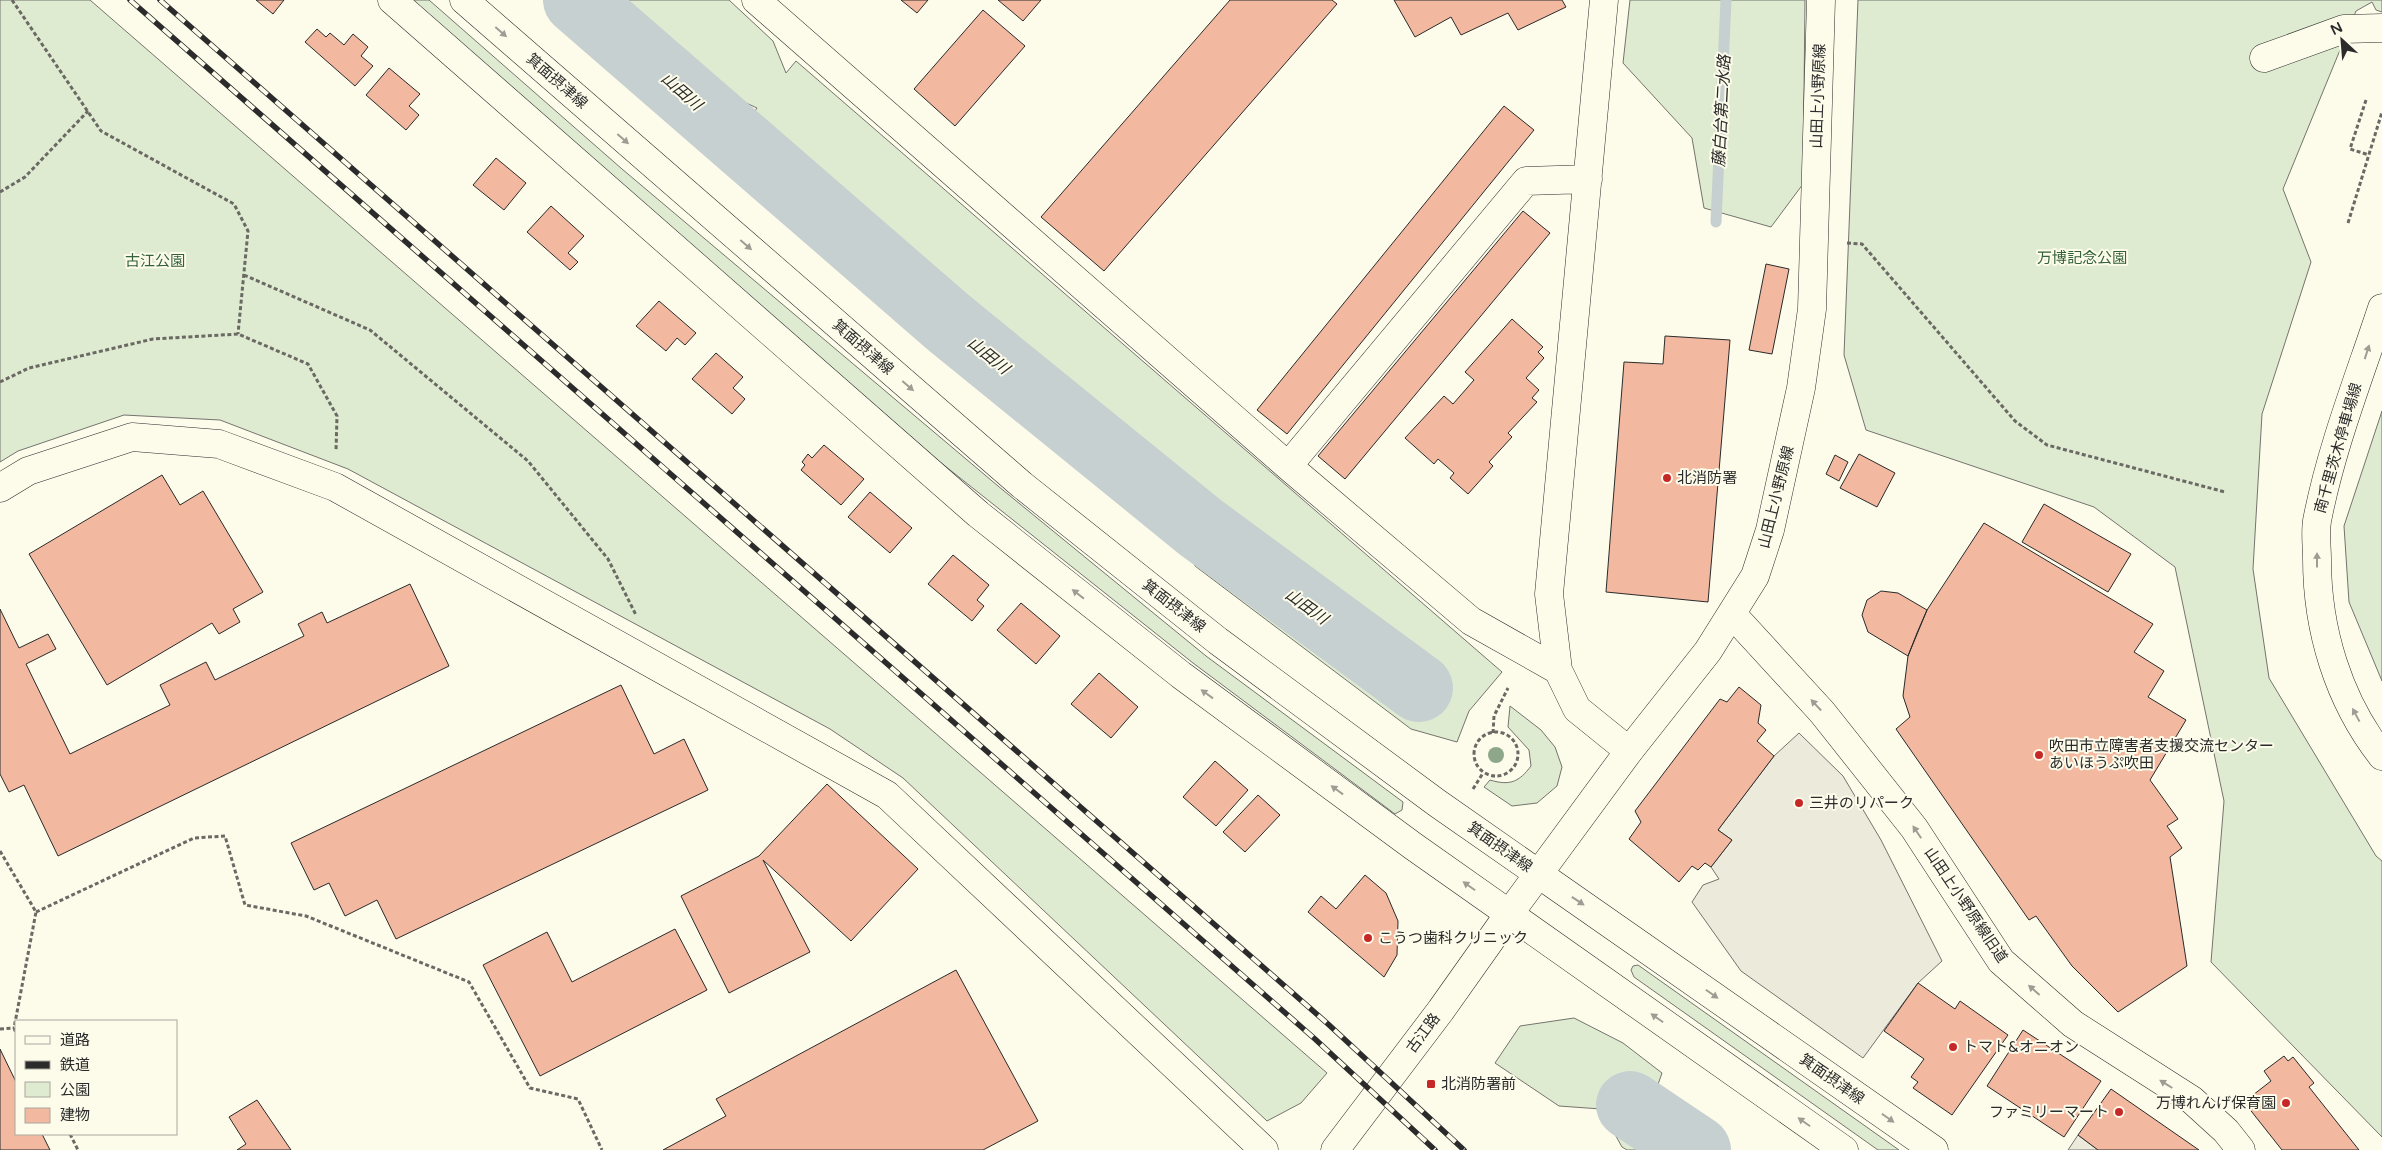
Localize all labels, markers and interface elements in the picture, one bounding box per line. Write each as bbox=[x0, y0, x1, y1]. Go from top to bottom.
north arrow bbox=[2317, 15, 2367, 65]
text: N bbox=[2328, 19, 2345, 39]
one-way arrow bbox=[494, 26, 506, 38]
street label: 山田上小野原線 bbox=[1807, 43, 1829, 149]
street label: 箕面摂津線 bbox=[523, 50, 591, 112]
water label: 藤白台第二水路 bbox=[1709, 53, 1735, 168]
water label: 山田川 bbox=[657, 68, 708, 116]
one-way arrow bbox=[617, 133, 630, 144]
one-way arrow bbox=[739, 240, 752, 251]
park label: 万博記念公園 bbox=[2037, 249, 2127, 267]
park label: 古江公園 bbox=[125, 252, 185, 270]
street label: 箕面摂津線 bbox=[829, 316, 897, 378]
water label: 山田川 bbox=[963, 333, 1015, 380]
one-way arrow bbox=[2364, 344, 2372, 359]
one-way arrow bbox=[901, 381, 914, 392]
street label: 南千里茨木停車場線 bbox=[2311, 381, 2365, 515]
street label: 山田上小野原線 bbox=[1755, 444, 1797, 550]
place label: 北消防署 bbox=[1677, 469, 1737, 487]
marker: 北消防署 bbox=[1661, 472, 1673, 484]
one-way arrow bbox=[2313, 551, 2321, 567]
street label: 箕面摂津線 bbox=[1139, 576, 1209, 636]
water label: 山田川 bbox=[1281, 585, 1333, 630]
one-way arrow bbox=[1072, 588, 1085, 599]
one-way arrow bbox=[1200, 689, 1214, 699]
one-way arrow bbox=[1810, 700, 1822, 712]
one-way arrow bbox=[2352, 708, 2360, 722]
place label: 吹田市立障害者支援交流センター あいほうぷ吹田 bbox=[2049, 737, 2274, 772]
marker: 吹田市立障害者支援交流センター あいほうぷ吹田 bbox=[2033, 749, 2045, 761]
one-way arrow bbox=[1330, 785, 1344, 795]
place label: 三井のリパーク bbox=[1809, 794, 1914, 812]
marker: 三井のリパーク bbox=[1793, 797, 1805, 809]
street label: 箕面摂津線 bbox=[1464, 818, 1536, 876]
one-way arrow bbox=[1912, 826, 1922, 839]
street label: 山田上小野原線旧道 bbox=[1921, 844, 2011, 966]
one-way arrow bbox=[1462, 881, 1476, 891]
one-way arrow bbox=[1572, 896, 1585, 906]
place label: こうつ歯科クリニック bbox=[1378, 929, 1528, 947]
marker: こうつ歯科クリニック bbox=[1362, 932, 1374, 944]
one-way arrow bbox=[2028, 984, 2040, 996]
one-way arrow bbox=[1705, 989, 1718, 999]
street label: 古江路 bbox=[1402, 1010, 1444, 1056]
one-way arrow bbox=[1650, 1013, 1664, 1023]
legend bbox=[15, 1020, 178, 1135]
text: 道路 bbox=[60, 1031, 90, 1049]
place label: トマト&オニオン bbox=[1963, 1038, 2079, 1056]
marker: トマト&オニオン bbox=[1947, 1041, 1959, 1053]
street label: 箕面摂津線 bbox=[1796, 1050, 1868, 1108]
text: 鉄道 bbox=[60, 1056, 90, 1074]
place label: 北消防署前 bbox=[1441, 1075, 1516, 1093]
marker: 北消防署前 bbox=[1425, 1078, 1437, 1090]
one-way arrow bbox=[2159, 1079, 2173, 1088]
text: 公園 bbox=[60, 1081, 90, 1099]
place label: 万博れんげ保育園 bbox=[2156, 1094, 2276, 1112]
marker: 万博れんげ保育園 bbox=[2280, 1097, 2292, 1109]
place label: ファミリーマート bbox=[1989, 1103, 2109, 1121]
text: 建物 bbox=[60, 1106, 90, 1124]
marker: ファミリーマート bbox=[2113, 1106, 2125, 1118]
one-way arrow bbox=[1881, 1113, 1894, 1123]
one-way arrow bbox=[1797, 1117, 1811, 1127]

